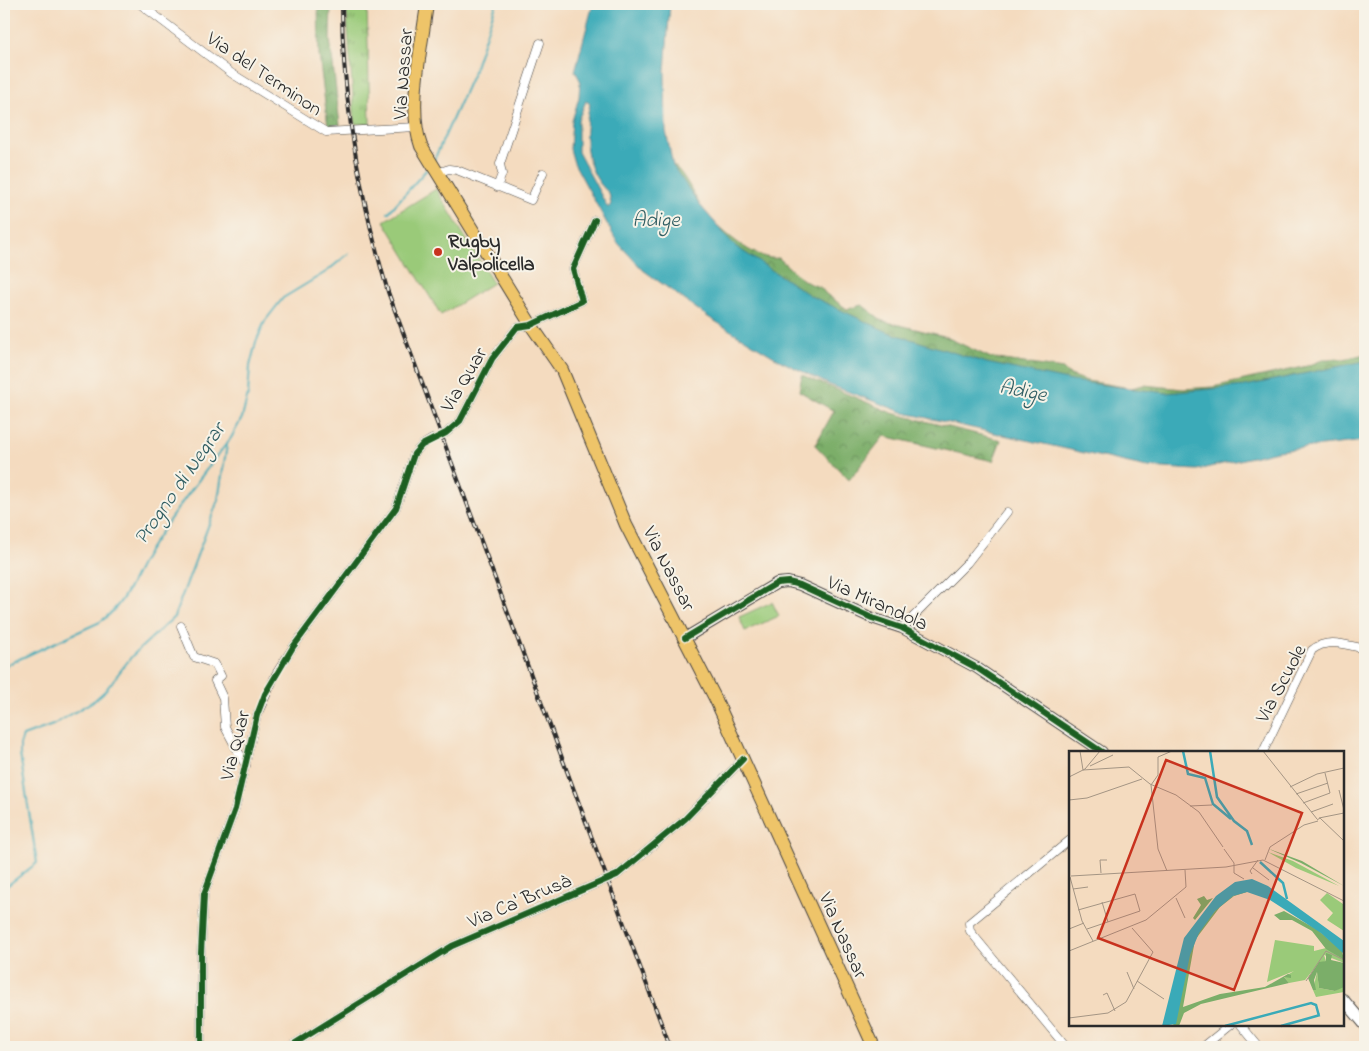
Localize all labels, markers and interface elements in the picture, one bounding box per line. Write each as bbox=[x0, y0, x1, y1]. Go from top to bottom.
street label: Via del Terminon bbox=[199, 25, 327, 125]
street label: Via Nassar bbox=[387, 27, 422, 122]
water label: Adige bbox=[632, 206, 681, 237]
place label: Rugby Valpolicella bbox=[447, 228, 535, 280]
marker: Rugby Valpolicella bbox=[432, 246, 444, 258]
street label: Via Quar bbox=[434, 342, 496, 419]
water label: Adige bbox=[996, 373, 1050, 412]
water label: Progno di Negrar bbox=[127, 415, 236, 552]
street label: Via Nassar bbox=[634, 521, 702, 617]
street label: Via Mirandola bbox=[821, 569, 932, 639]
street label: Via Scuole bbox=[1249, 640, 1315, 729]
street label: Via Quar bbox=[214, 707, 259, 785]
inset map bbox=[1069, 751, 1344, 1026]
street label: Via Ca' Brusà bbox=[463, 867, 576, 938]
street label: Via Nassar bbox=[809, 887, 874, 984]

